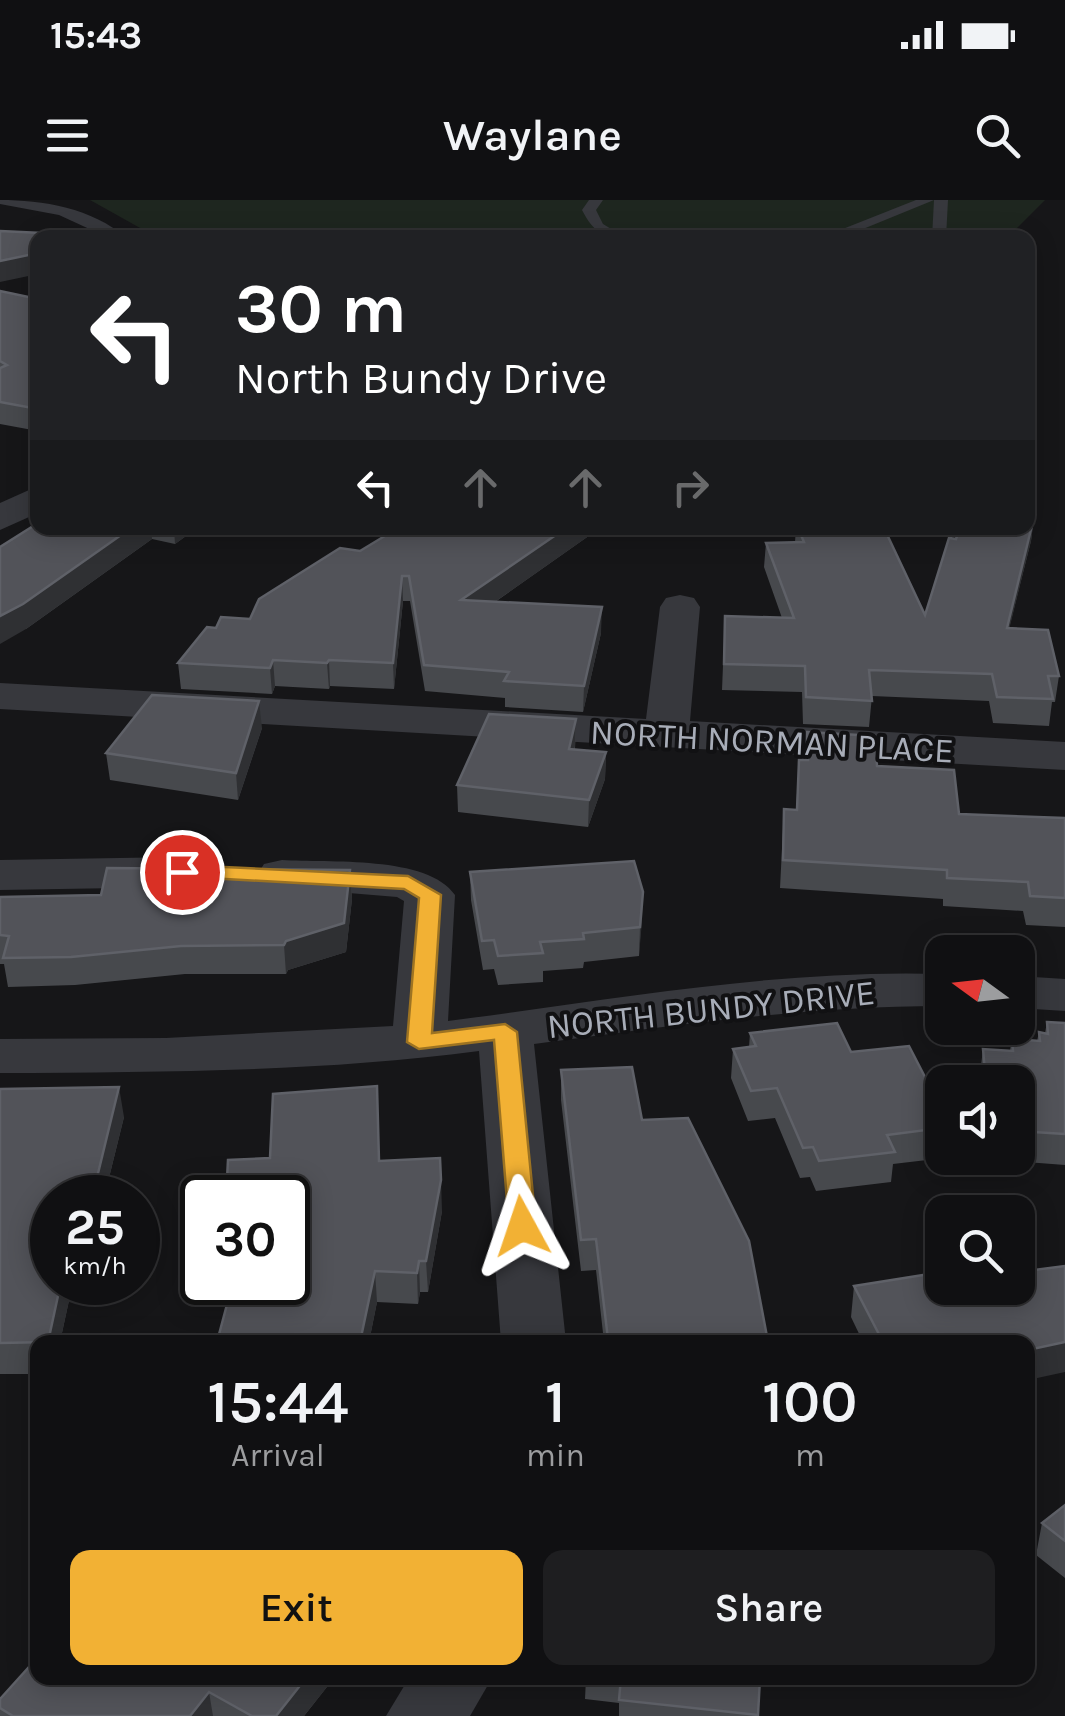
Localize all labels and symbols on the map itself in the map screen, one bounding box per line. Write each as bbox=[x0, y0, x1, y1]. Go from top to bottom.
street label: NORTH NORMAN PLACE bbox=[589, 711, 955, 772]
pin bbox=[140, 830, 225, 915]
north arrow bbox=[925, 935, 1035, 1045]
street label: NORTH BUNDY DRIVE bbox=[545, 972, 877, 1047]
position arrow bbox=[470, 1174, 574, 1278]
speed limit sign: 30 bbox=[180, 1175, 310, 1305]

